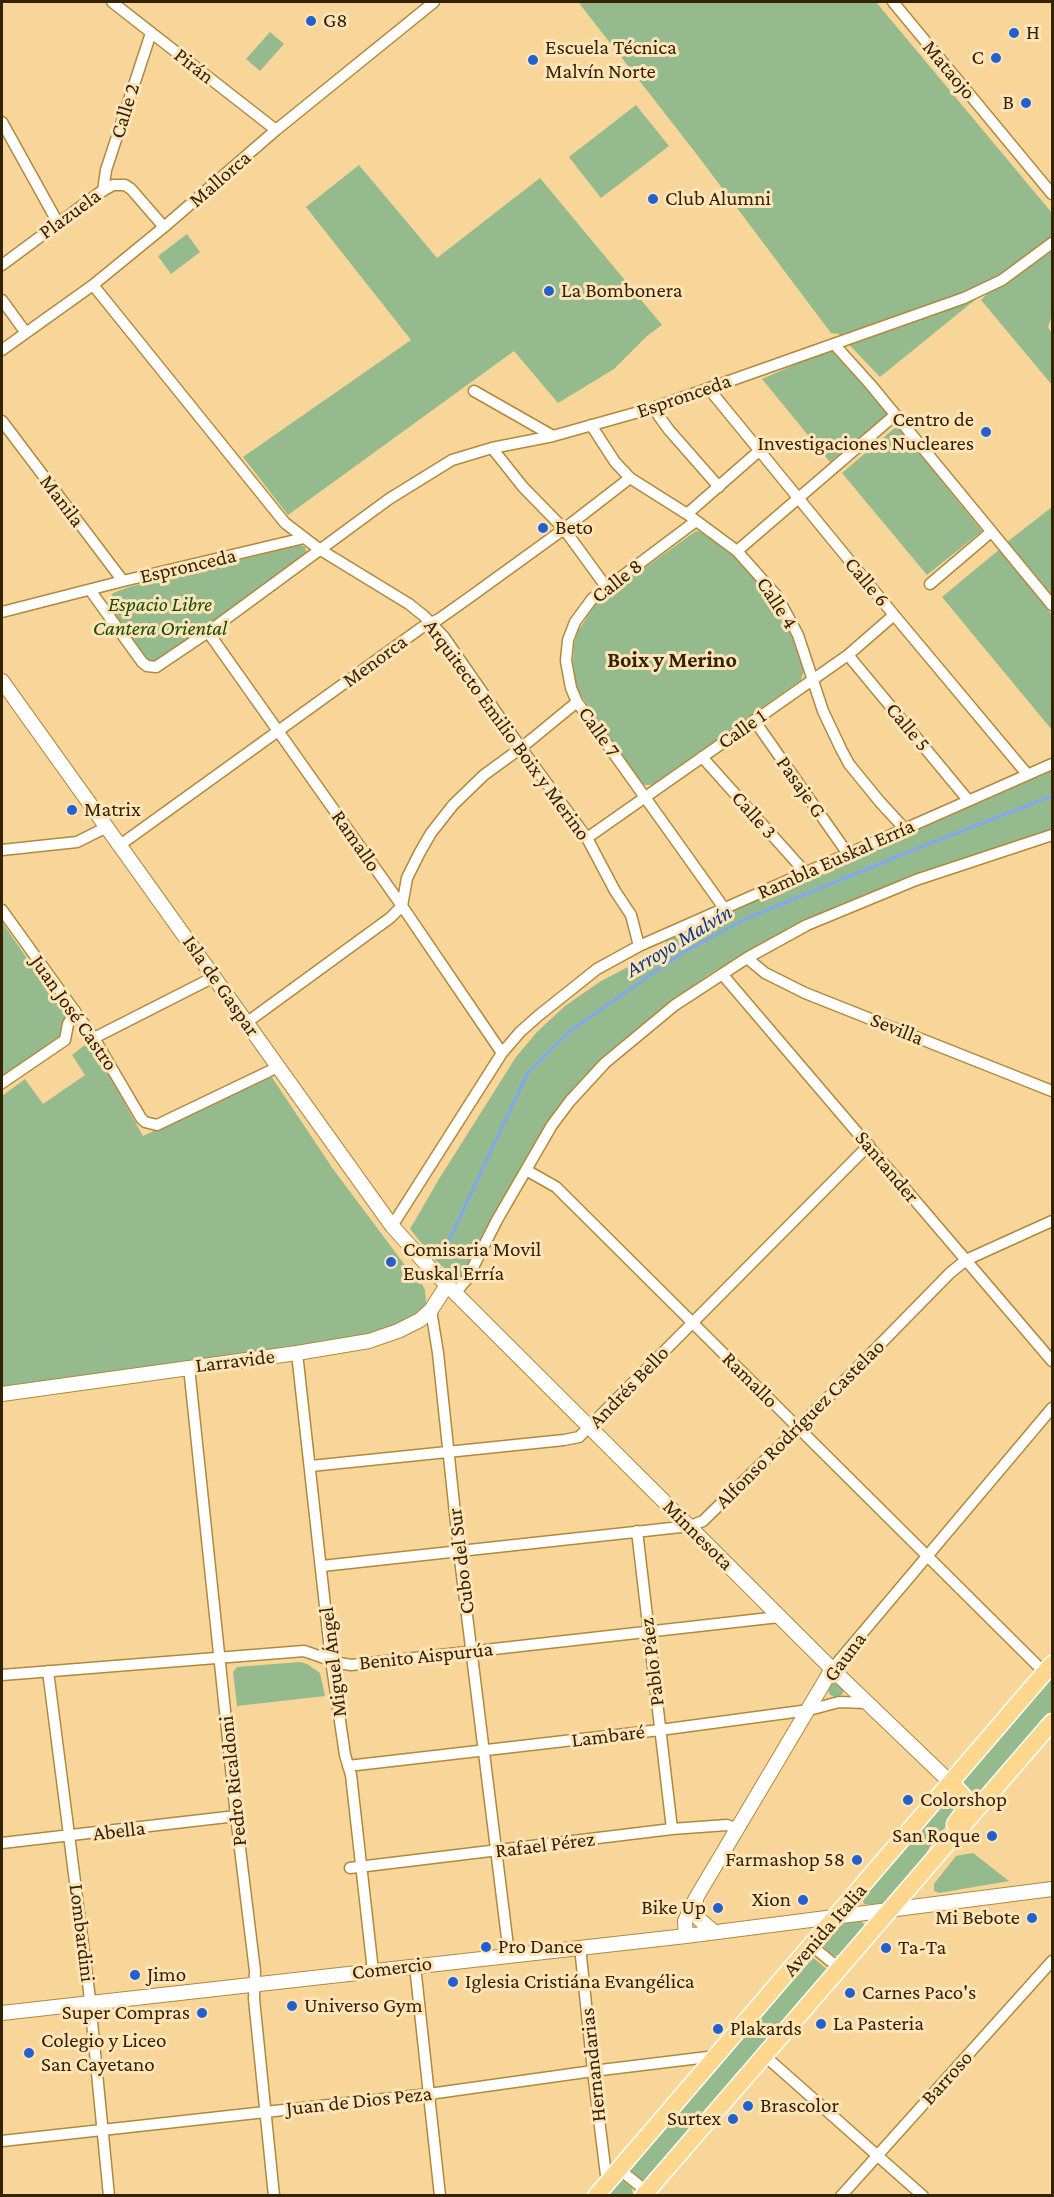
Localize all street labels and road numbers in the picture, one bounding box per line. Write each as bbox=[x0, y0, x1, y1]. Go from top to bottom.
street label: Mataojo bbox=[917, 35, 981, 105]
street label: Pirán bbox=[169, 42, 219, 90]
street label: Calle 2 bbox=[105, 80, 145, 142]
street label: Mallorca bbox=[184, 145, 256, 213]
street label: Plazuela bbox=[34, 183, 106, 245]
street label: Espronceda bbox=[634, 368, 734, 424]
street label: Manila bbox=[34, 470, 90, 532]
street label: Espronceda bbox=[137, 543, 239, 589]
street label: Calle 6 bbox=[839, 552, 895, 612]
street label: Calle 8 bbox=[587, 553, 647, 609]
street label: Calle 4 bbox=[751, 572, 803, 634]
street label: Arquitecto Emilio Boix y Merino bbox=[418, 614, 596, 846]
street label: Menorca bbox=[338, 629, 412, 693]
street label: Calle 5 bbox=[880, 697, 936, 757]
street label: Calle 7 bbox=[573, 702, 625, 762]
street label: Calle 1 bbox=[713, 703, 771, 755]
street label: Pasaje G bbox=[771, 751, 831, 823]
street label: Calle 3 bbox=[726, 786, 782, 844]
street label: Ramallo bbox=[326, 805, 386, 877]
street label: Rambla Euskal Erría bbox=[754, 813, 918, 905]
street label: Isla de Gaspar bbox=[177, 931, 265, 1041]
street label: Juan José Castro bbox=[25, 950, 123, 1076]
street label: Sevilla bbox=[867, 1007, 927, 1051]
street label: Santander bbox=[850, 1126, 924, 1208]
street label: Alfonso Rodríguez Castelao bbox=[710, 1334, 890, 1514]
street label: Andrés Bello bbox=[584, 1341, 674, 1433]
street label: Larravide bbox=[194, 1344, 276, 1378]
street label: Ramallo bbox=[717, 1347, 783, 1413]
street label: Minnesota bbox=[657, 1494, 739, 1576]
street label: Cubo del Sur bbox=[442, 1507, 480, 1615]
street label: Miguel Ángel bbox=[314, 1605, 352, 1719]
street label: Pablo Páez bbox=[634, 1616, 670, 1708]
street label: Gauna bbox=[818, 1627, 872, 1687]
street label: Benito Aispurúa bbox=[358, 1636, 494, 1676]
street label: Pedro Ricaldoni bbox=[214, 1714, 252, 1848]
street label: Lambaré bbox=[570, 1719, 646, 1753]
street label: Abella bbox=[91, 1815, 147, 1847]
street label: Rafael Pérez bbox=[494, 1826, 596, 1864]
street label: Avenida Italia bbox=[778, 1878, 872, 1982]
street label: Lombardini bbox=[63, 1883, 101, 1983]
street label: Comercio bbox=[351, 1951, 433, 1985]
street label: Hernandarias bbox=[574, 2007, 612, 2123]
street label: Barroso bbox=[916, 2046, 978, 2110]
street label: Juan de Dios Peza bbox=[285, 2081, 433, 2121]

